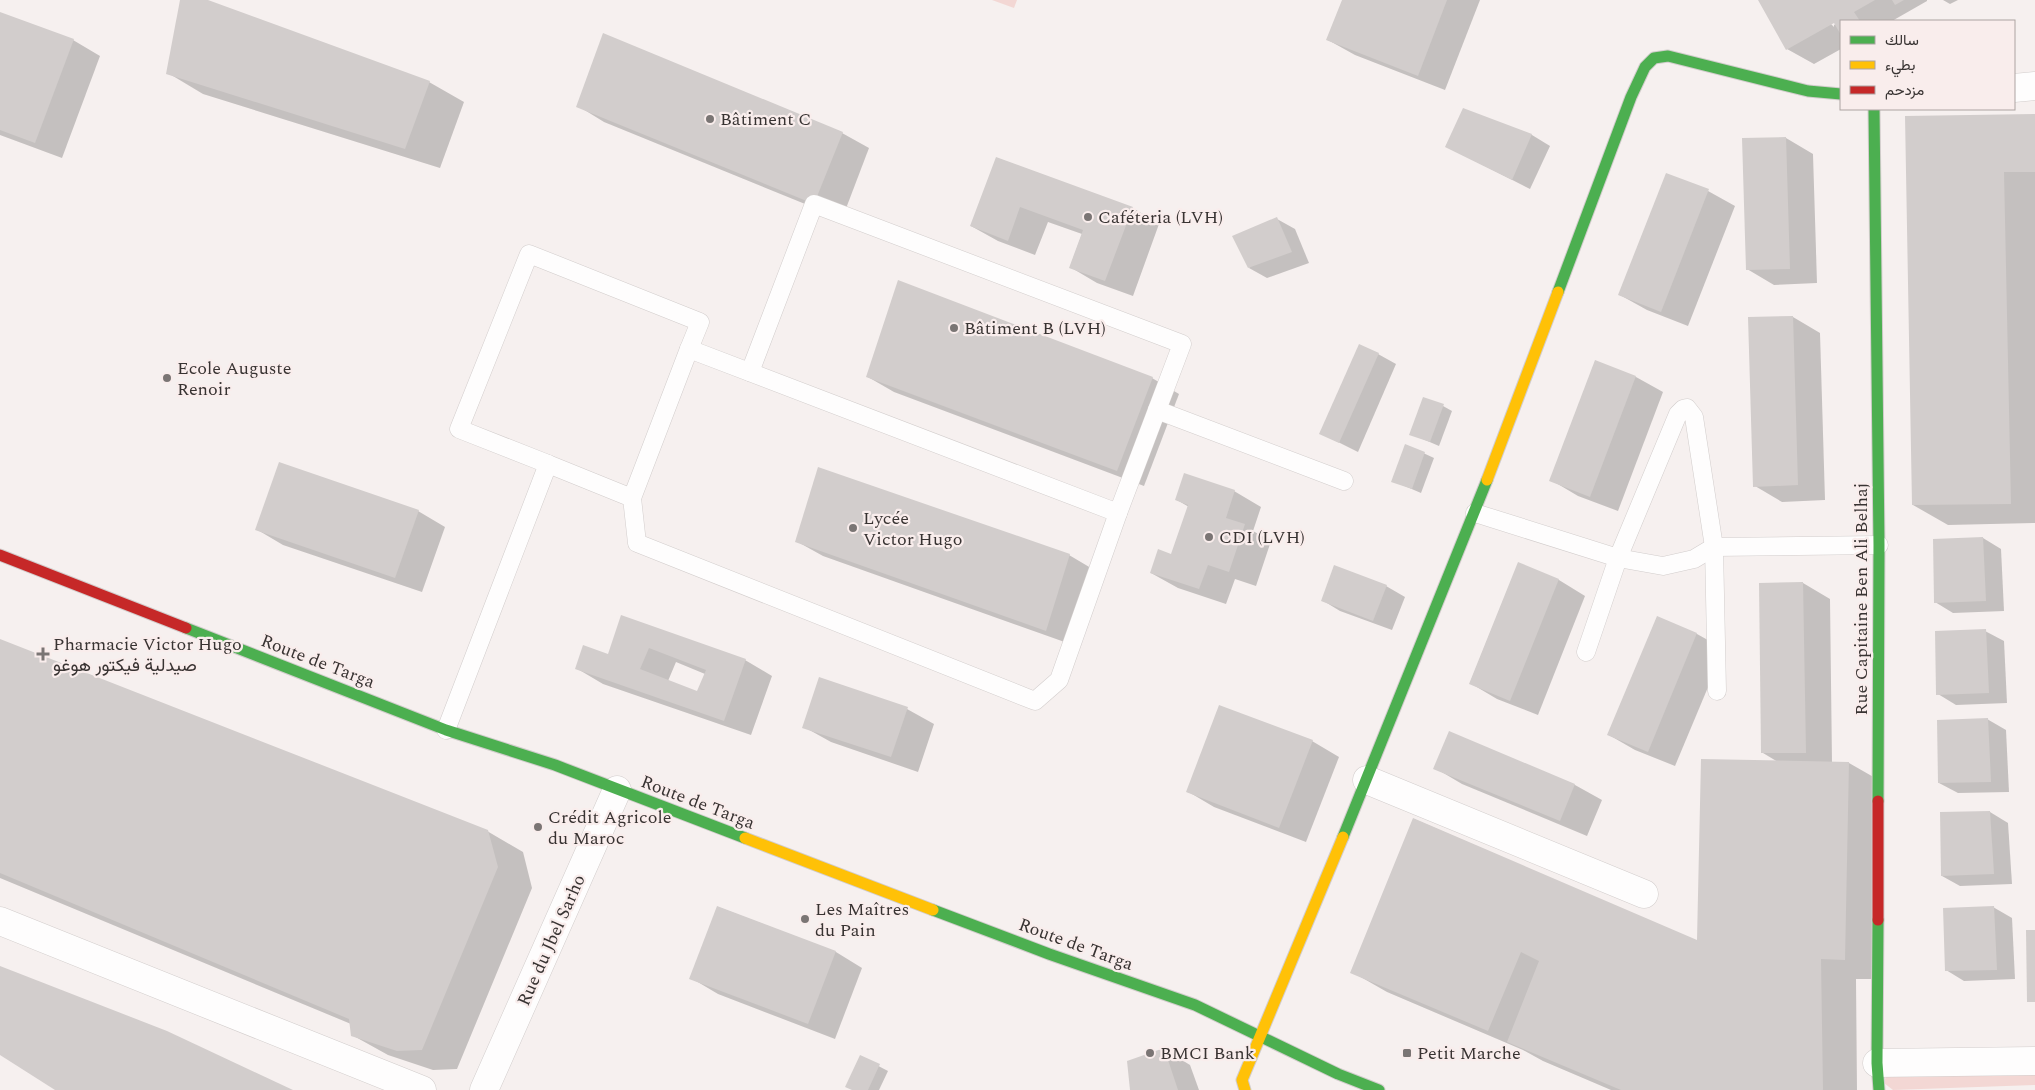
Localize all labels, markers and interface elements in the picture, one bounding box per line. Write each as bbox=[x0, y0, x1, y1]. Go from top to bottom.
legend bbox=[1840, 20, 2015, 110]
text: سالك bbox=[1885, 29, 1919, 52]
text: بطيء bbox=[1885, 54, 1915, 78]
text: مزدحم bbox=[1885, 79, 1924, 102]
place label: Bâtiment C bbox=[720, 106, 811, 133]
marker: Bâtiment C bbox=[704, 113, 716, 125]
place label: Caféteria (LVH) bbox=[1098, 204, 1223, 231]
marker: Caféteria (LVH) bbox=[1082, 211, 1094, 223]
place label: Bâtiment B (LVH) bbox=[964, 315, 1106, 342]
marker: Bâtiment B (LVH) bbox=[948, 322, 960, 334]
place label: Ecole Auguste Renoir bbox=[177, 355, 291, 403]
marker: Ecole Auguste Renoir bbox=[161, 372, 173, 384]
street label: Rue Capitaine Ben Ali Belhaj bbox=[1848, 483, 1875, 715]
place label: Lycée Victor Hugo bbox=[863, 505, 962, 553]
marker: Lycée Victor Hugo bbox=[847, 522, 859, 534]
place label: CDI (LVH) bbox=[1219, 524, 1305, 551]
marker: CDI (LVH) bbox=[1203, 531, 1215, 543]
street label: Route de Targa bbox=[257, 627, 379, 696]
place label: Pharmacie Victor Hugo صيدلية فيكتور هوغو bbox=[53, 631, 242, 679]
marker: Pharmacie Victor Hugo صيدلية فيكتور هوغو bbox=[37, 648, 49, 660]
street label: Route de Targa bbox=[637, 768, 759, 837]
place label: Crédit Agricole du Maroc bbox=[548, 804, 671, 852]
marker: Crédit Agricole du Maroc bbox=[532, 821, 544, 833]
street label: Rue du Jbel Sarho bbox=[510, 870, 593, 1010]
place label: Les Maîtres du Pain bbox=[815, 896, 909, 944]
street label: Route de Targa bbox=[1015, 911, 1137, 978]
marker: Les Maîtres du Pain bbox=[799, 913, 811, 925]
place label: BMCI Bank bbox=[1160, 1040, 1255, 1067]
place label: Petit Marche bbox=[1417, 1040, 1521, 1067]
marker: BMCI Bank bbox=[1144, 1047, 1156, 1059]
marker: Petit Marche bbox=[1401, 1047, 1413, 1059]

